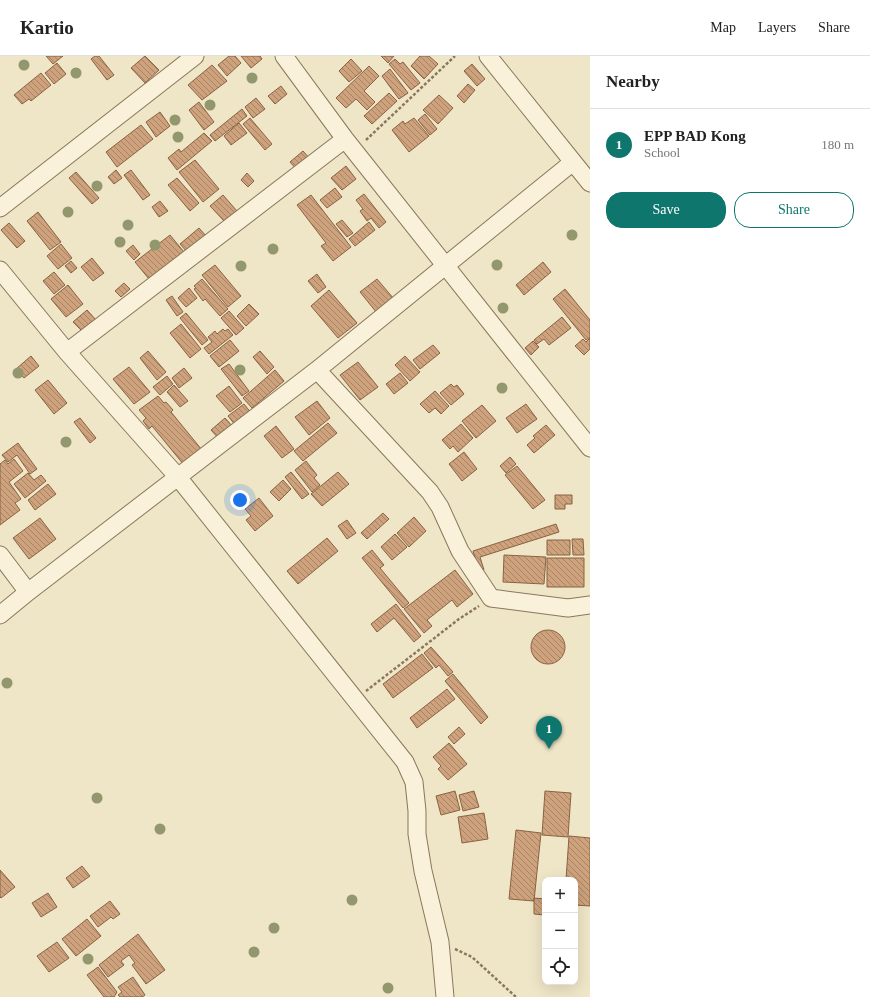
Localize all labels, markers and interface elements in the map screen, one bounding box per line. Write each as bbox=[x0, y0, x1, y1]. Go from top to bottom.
text: Kartio bbox=[20, 17, 74, 38]
text: Map bbox=[710, 20, 736, 35]
text: Layers bbox=[758, 20, 796, 35]
text: Share bbox=[818, 20, 850, 35]
text: Nearby bbox=[606, 72, 660, 91]
text: EPP BAD Kong bbox=[644, 128, 746, 144]
text: 1 bbox=[616, 137, 622, 152]
text: 180 m bbox=[821, 137, 854, 152]
text: School bbox=[644, 145, 680, 160]
button: Save bbox=[606, 192, 726, 228]
button: Share bbox=[734, 192, 854, 228]
your location bbox=[230, 490, 250, 510]
pin: 1 bbox=[536, 716, 562, 749]
map controls bbox=[542, 877, 578, 985]
button: + bbox=[542, 877, 578, 913]
button: − bbox=[542, 913, 578, 949]
button: locate bbox=[542, 949, 578, 985]

